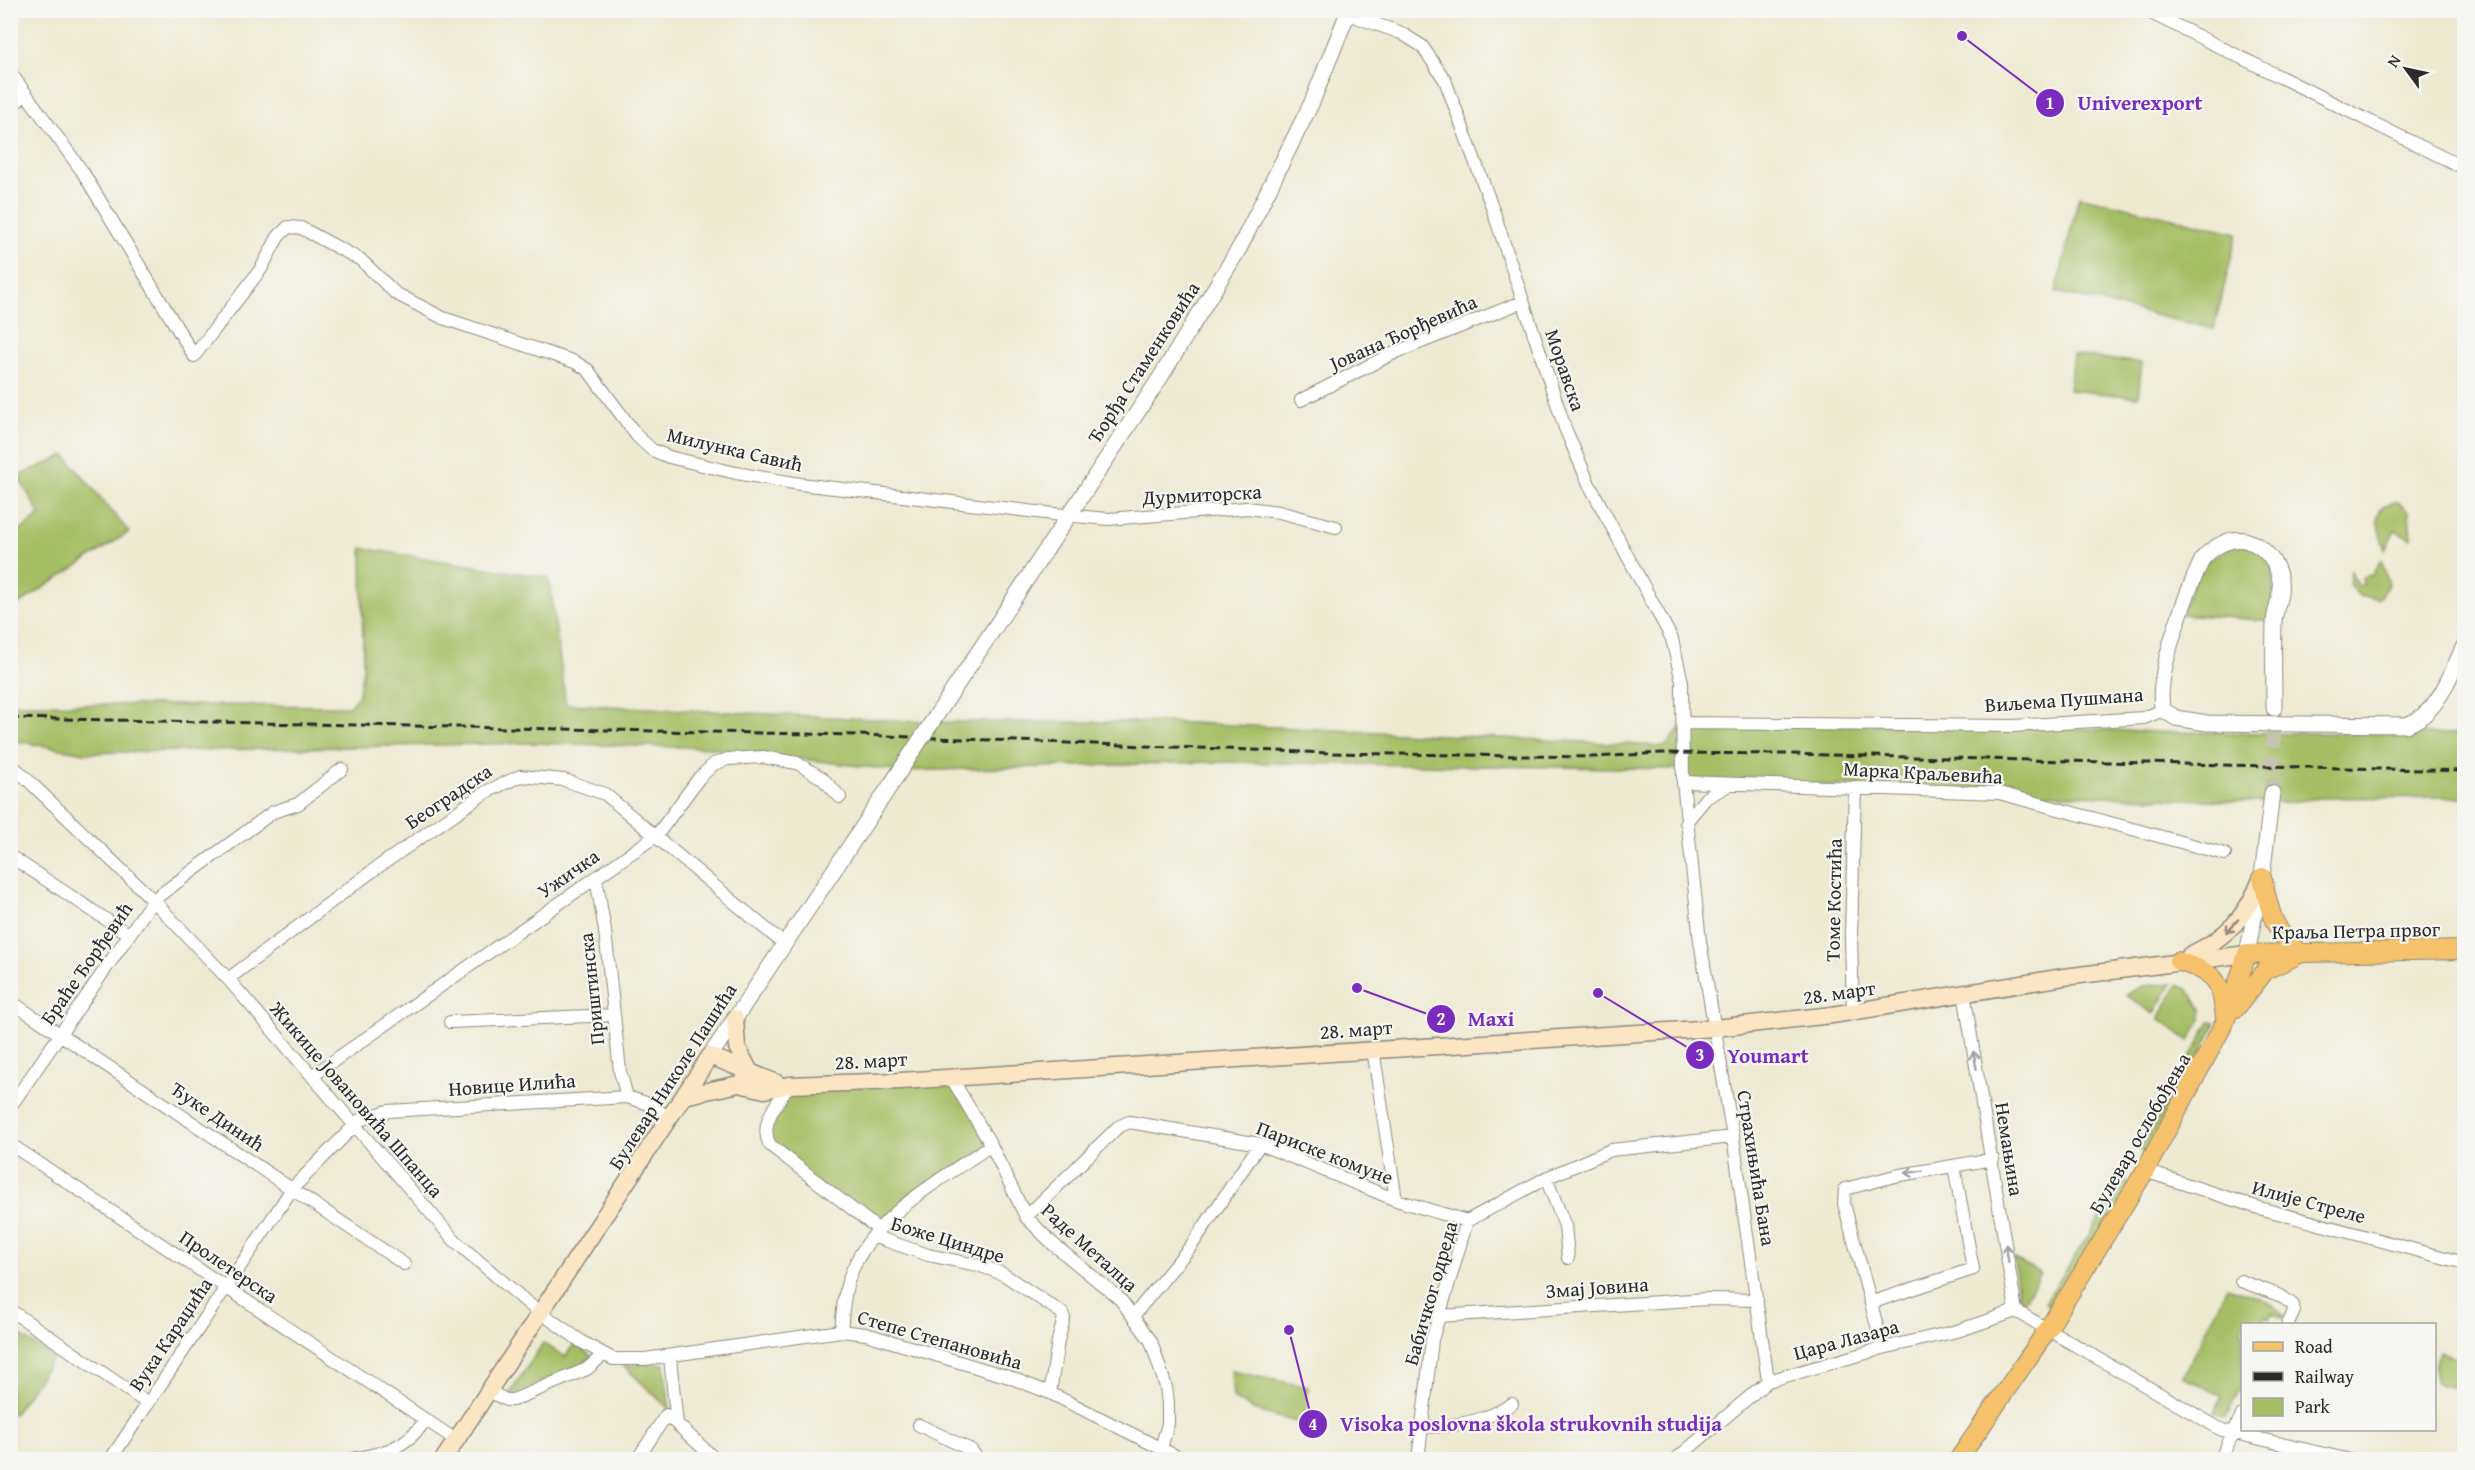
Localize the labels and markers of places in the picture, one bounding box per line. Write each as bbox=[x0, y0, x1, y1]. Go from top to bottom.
callout: Univerexport bbox=[2035, 83, 2214, 122]
callout: Maxi bbox=[1426, 999, 1527, 1038]
callout: Youmart bbox=[1685, 1036, 1820, 1075]
callout: Visoka poslovna škola strukovnih studija bbox=[1298, 1405, 1734, 1444]

